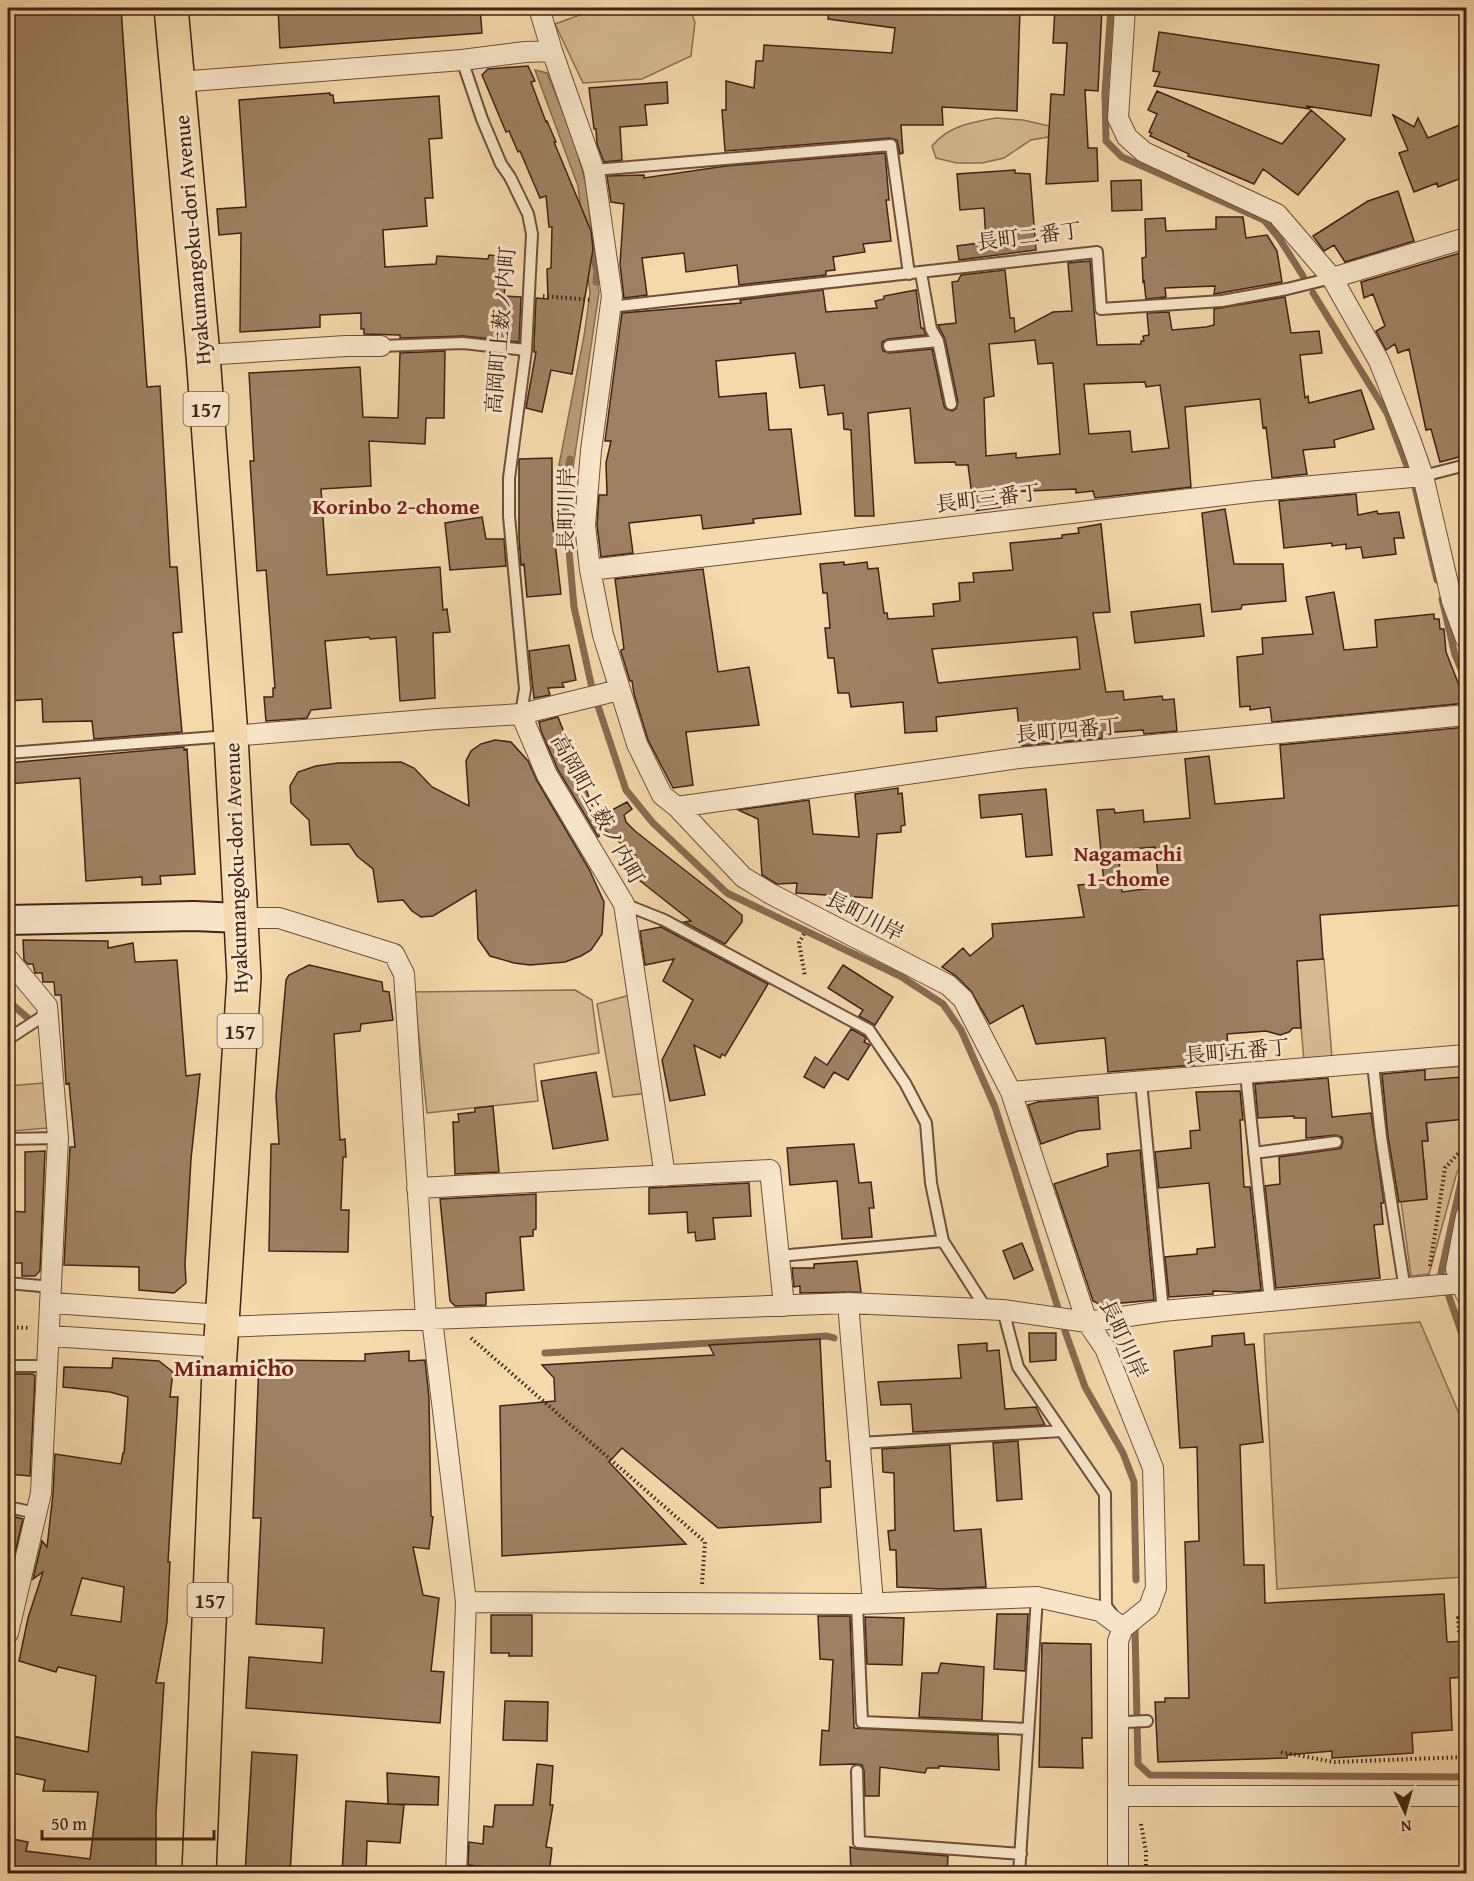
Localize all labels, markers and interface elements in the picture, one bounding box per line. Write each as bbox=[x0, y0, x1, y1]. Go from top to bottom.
street label: Hyakumangoku-dori Avenue bbox=[166, 114, 218, 366]
street label: 長町二番丁 bbox=[975, 214, 1083, 258]
street label: 高岡町上薮ノ内町 bbox=[477, 245, 523, 415]
road number: 157 bbox=[184, 392, 228, 426]
street label: 長町川岸 bbox=[550, 467, 582, 551]
street label: 長町三番丁 bbox=[934, 476, 1042, 520]
district label: Korinbo 2-chome bbox=[312, 490, 480, 522]
street label: 長町四番丁 bbox=[1014, 710, 1122, 750]
street label: 高岡町上薮ノ内町 bbox=[544, 728, 652, 890]
street label: Hyakumangoku-dori Avenue bbox=[216, 742, 256, 994]
district label: Nagamachi 1-chome bbox=[1074, 837, 1182, 894]
street label: 長町川岸 bbox=[821, 883, 909, 949]
road number: 157 bbox=[218, 1014, 262, 1048]
street label: 長町五番丁 bbox=[1183, 1031, 1291, 1071]
street label: 長町川岸 bbox=[1092, 1294, 1156, 1384]
district label: Minamicho bbox=[174, 1350, 294, 1385]
road number: 157 bbox=[188, 1583, 232, 1617]
north arrow bbox=[1375, 1782, 1435, 1842]
scale bar bbox=[42, 1803, 214, 1841]
text: 50 m bbox=[51, 1810, 87, 1837]
text: N bbox=[1400, 1815, 1413, 1839]

